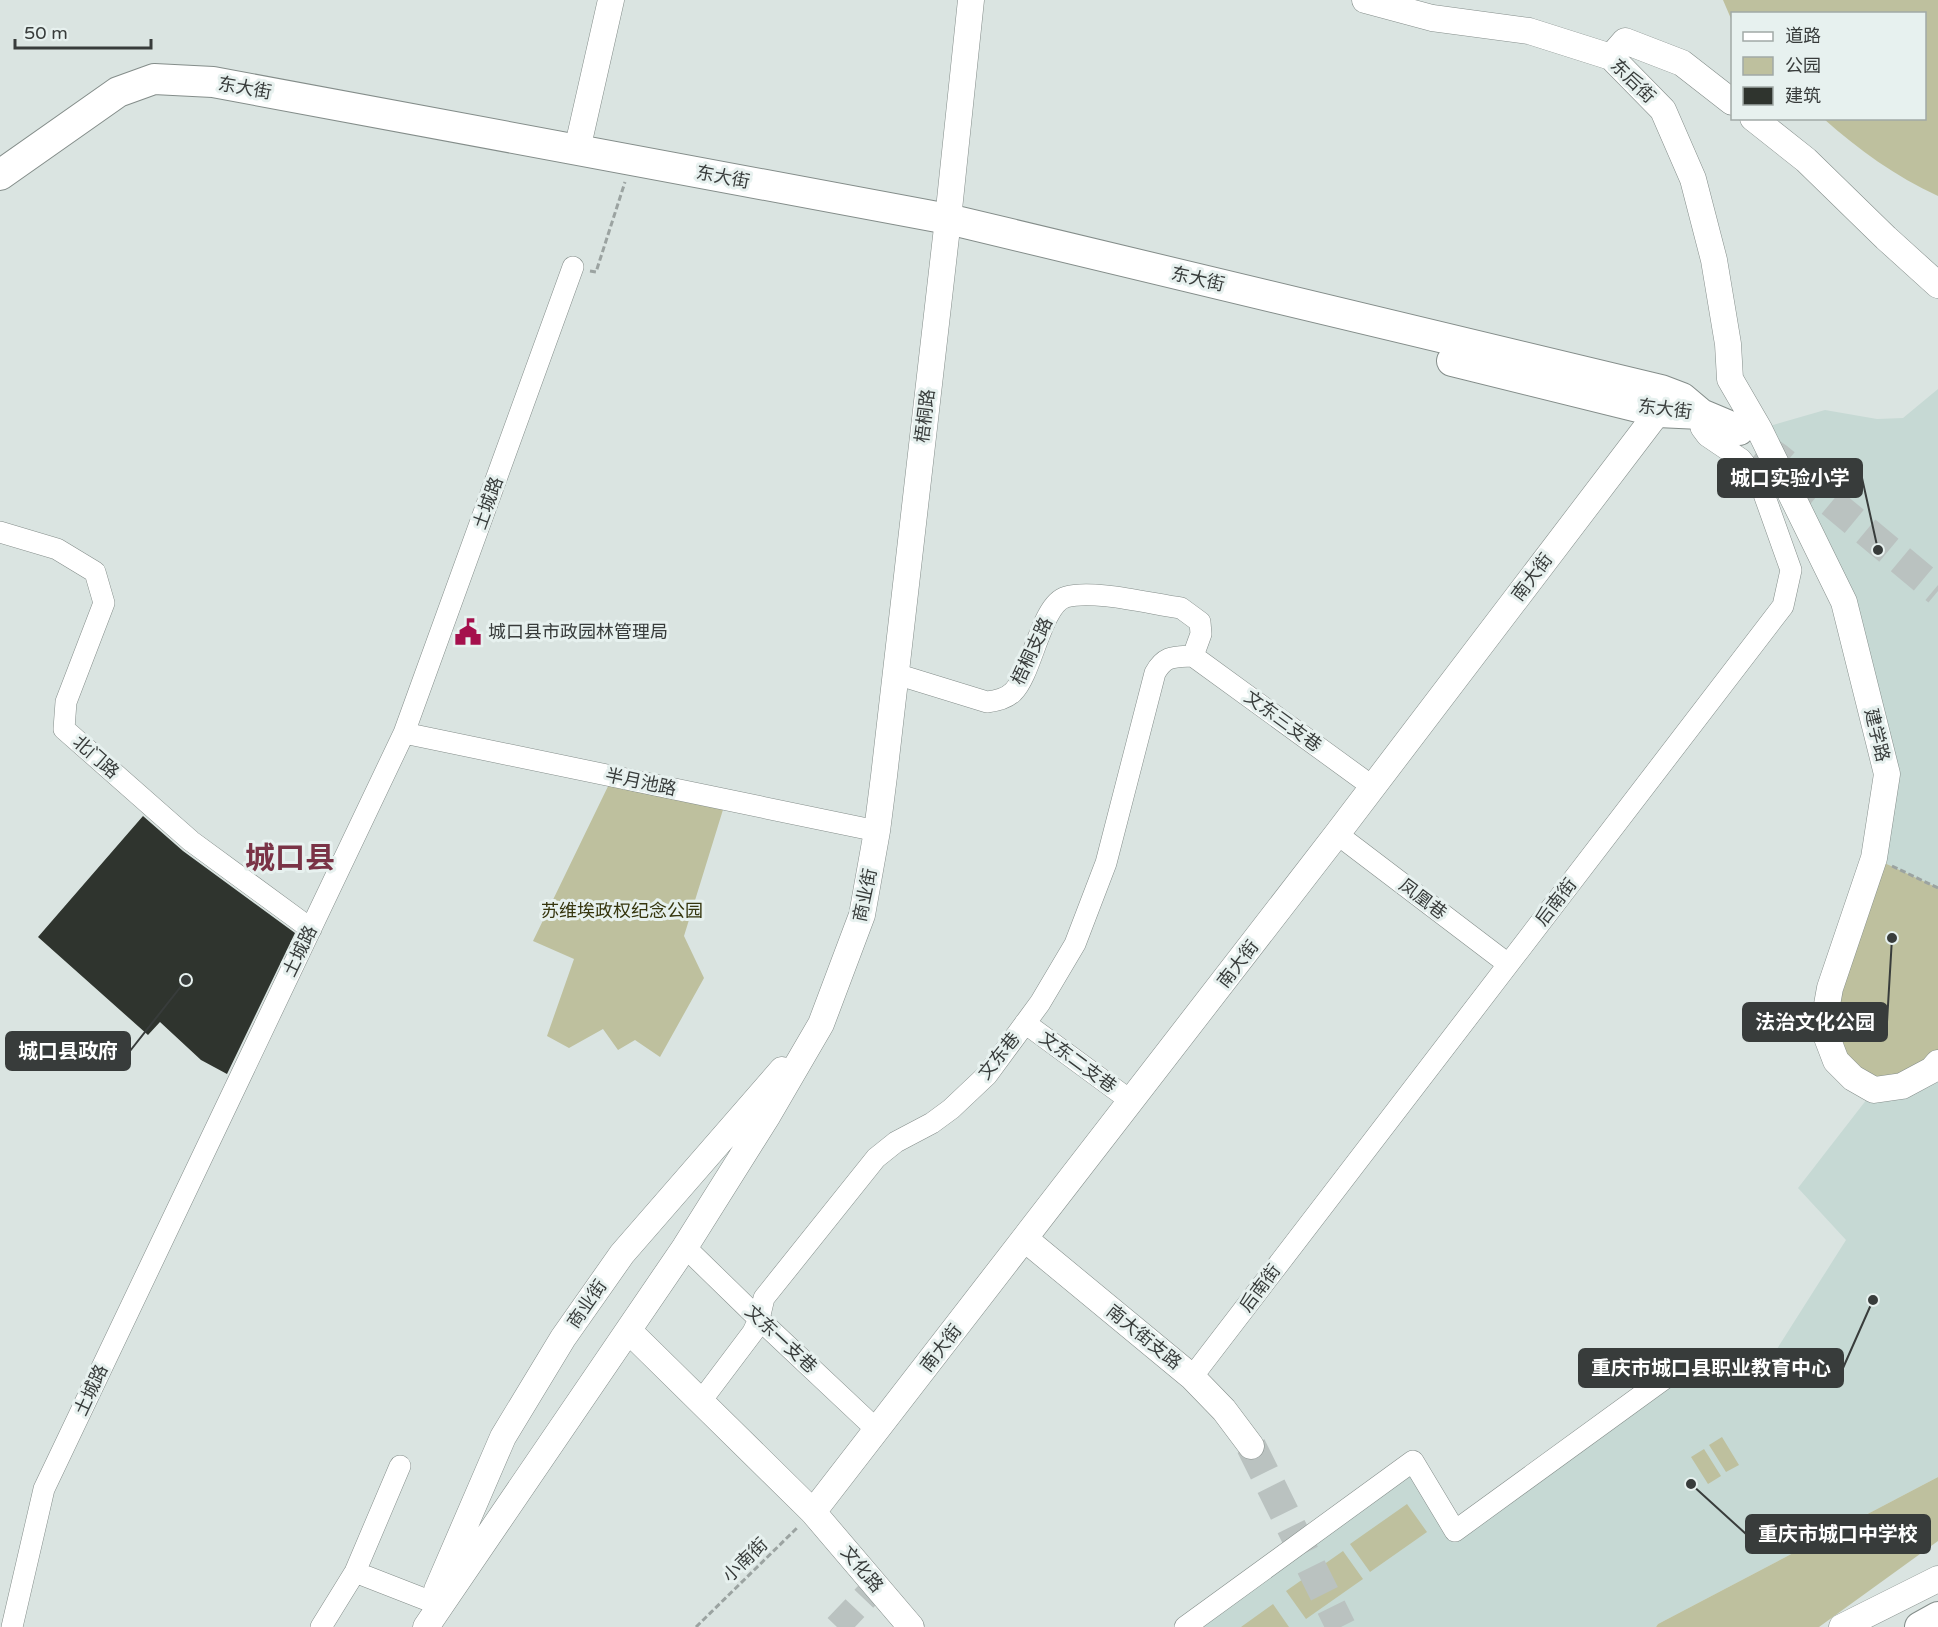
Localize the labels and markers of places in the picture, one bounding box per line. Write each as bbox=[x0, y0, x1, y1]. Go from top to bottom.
callout: 城口实验小学 bbox=[1718, 459, 1862, 497]
public building icon: 城口县市政园林管理局 bbox=[453, 617, 483, 647]
place label: 城口县市政园林管理局 bbox=[488, 621, 668, 643]
callout: 法治文化公园 bbox=[1743, 1003, 1887, 1041]
callout: 城口县政府 bbox=[6, 1032, 130, 1070]
callout: 重庆市城口县职业教育中心 bbox=[1579, 1349, 1843, 1387]
callout: 重庆市城口中学校 bbox=[1746, 1515, 1930, 1553]

